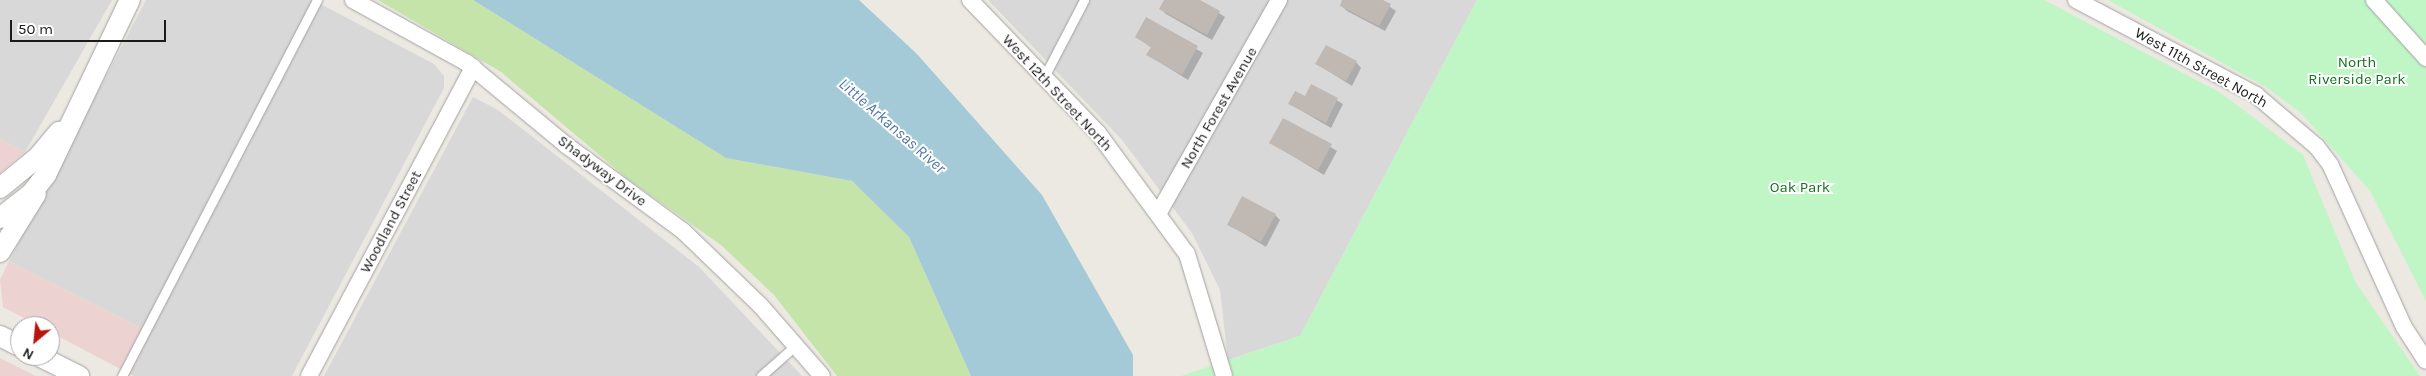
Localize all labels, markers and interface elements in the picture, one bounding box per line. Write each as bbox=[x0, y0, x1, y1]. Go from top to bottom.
scale bar bbox=[12, 10, 169, 42]
text: 50 m bbox=[18, 20, 53, 38]
street label: West 11th Street North bbox=[2131, 24, 2271, 112]
street label: West 12th Street North bbox=[998, 31, 1116, 155]
street label: North Forest Avenue bbox=[1177, 44, 1261, 172]
park label: North Riverside Park bbox=[2308, 53, 2406, 88]
water label: Little Arkansas River bbox=[835, 74, 949, 178]
street label: Shadyway Drive bbox=[554, 132, 650, 210]
street label: Woodland Street bbox=[356, 168, 426, 276]
park label: Oak Park bbox=[1770, 179, 1830, 197]
north arrow bbox=[10, 316, 60, 366]
text: N bbox=[20, 344, 37, 364]

